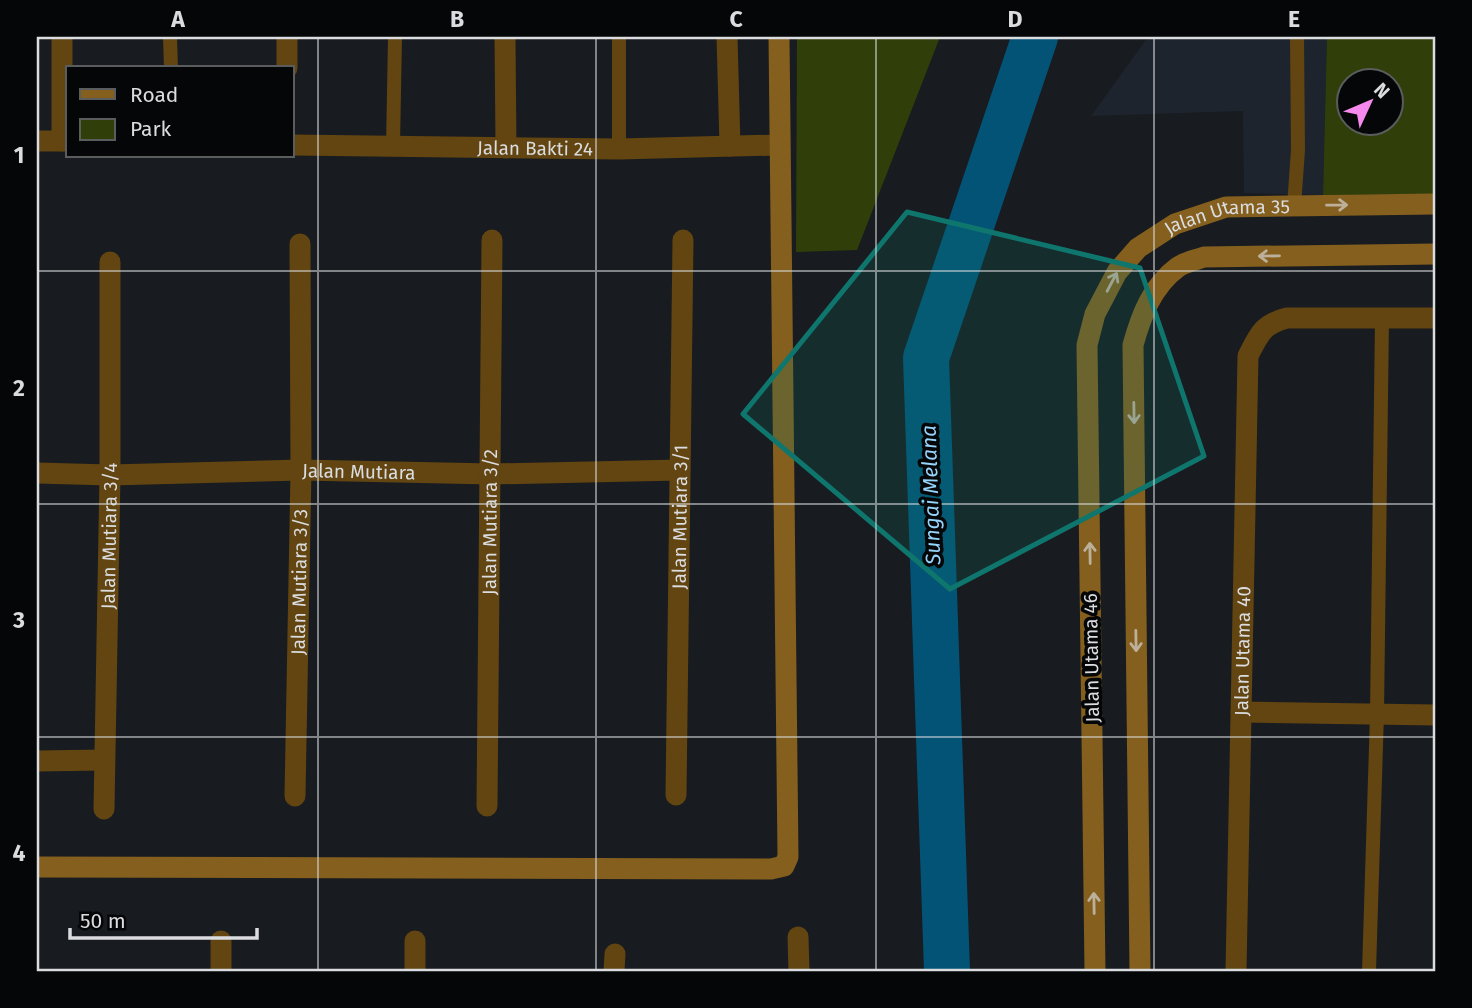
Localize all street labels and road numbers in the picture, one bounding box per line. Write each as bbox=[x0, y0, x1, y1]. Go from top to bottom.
street label: Jalan Bakti 24 bbox=[477, 136, 593, 161]
street label: Jalan Utama 35 bbox=[1160, 195, 1290, 240]
street label: Jalan Mutiara 3/1 bbox=[668, 445, 692, 589]
street label: Jalan Mutiara 3/2 bbox=[478, 449, 502, 595]
street label: Jalan Mutiara bbox=[302, 459, 416, 484]
street label: Jalan Mutiara 3/4 bbox=[97, 463, 122, 610]
street label: Jalan Mutiara 3/3 bbox=[287, 509, 312, 655]
street label: Jalan Utama 40 bbox=[1230, 586, 1256, 716]
street label: Jalan Utama 46 bbox=[1079, 593, 1104, 723]

